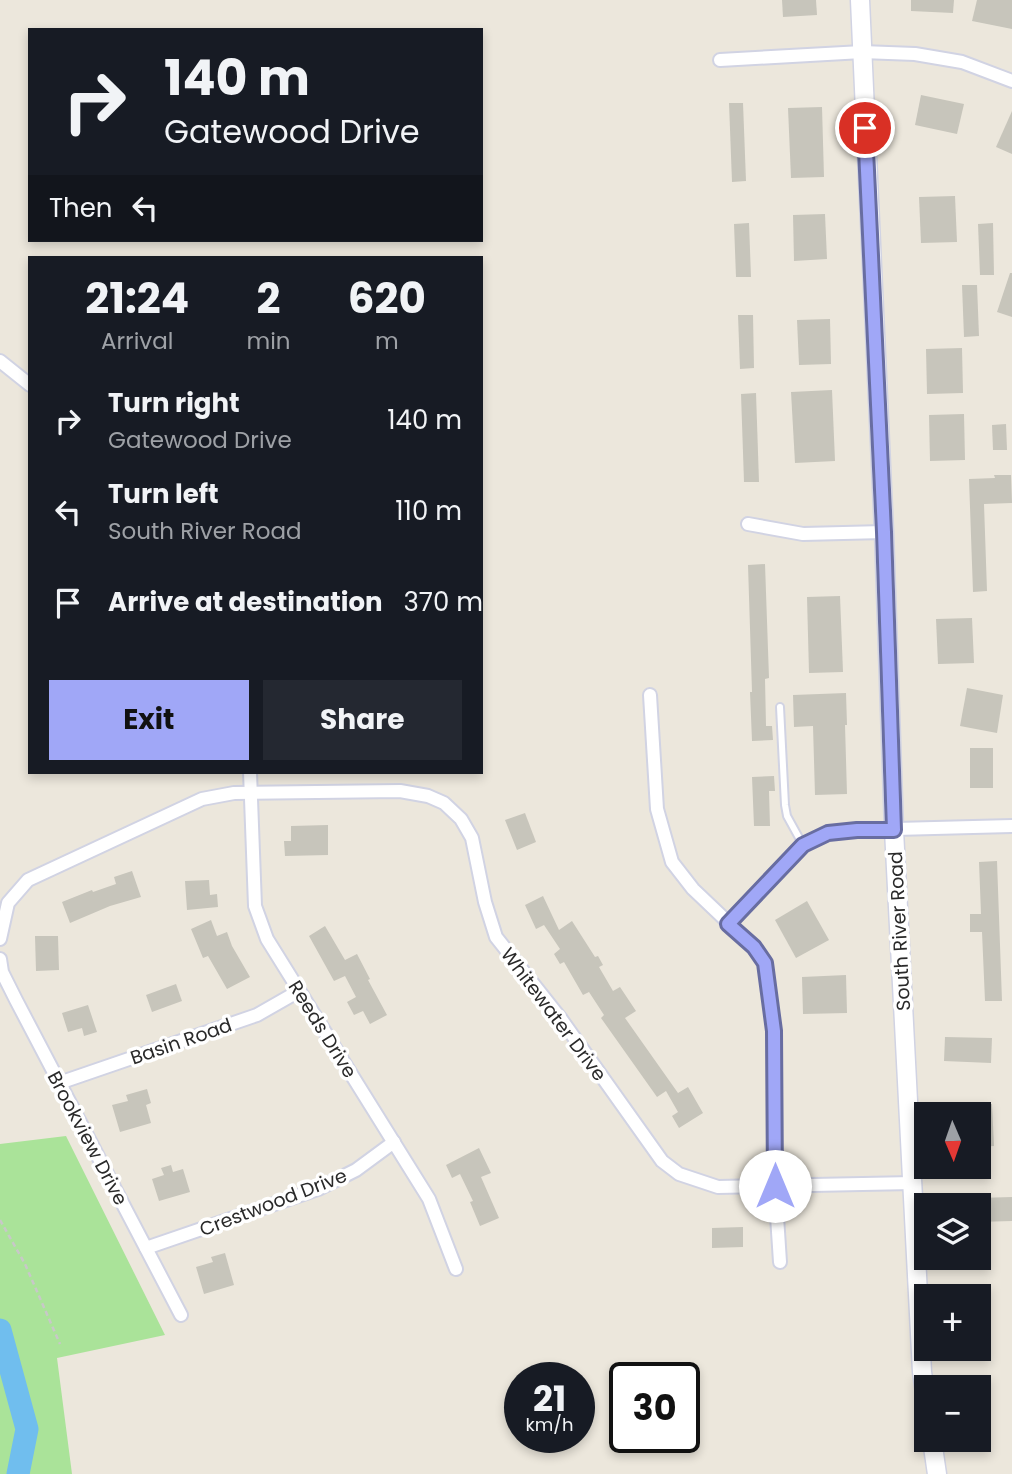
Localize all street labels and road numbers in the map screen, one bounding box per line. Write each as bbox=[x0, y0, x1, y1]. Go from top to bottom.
street label: South River Road bbox=[882, 850, 917, 1012]
street label: Whitewater Drive bbox=[494, 942, 613, 1087]
street label: Reeds Drive bbox=[282, 975, 363, 1083]
street label: Basin Road bbox=[127, 1011, 236, 1071]
street label: Brookview Drive bbox=[41, 1066, 134, 1210]
street label: Crestwood Drive bbox=[196, 1162, 351, 1243]

